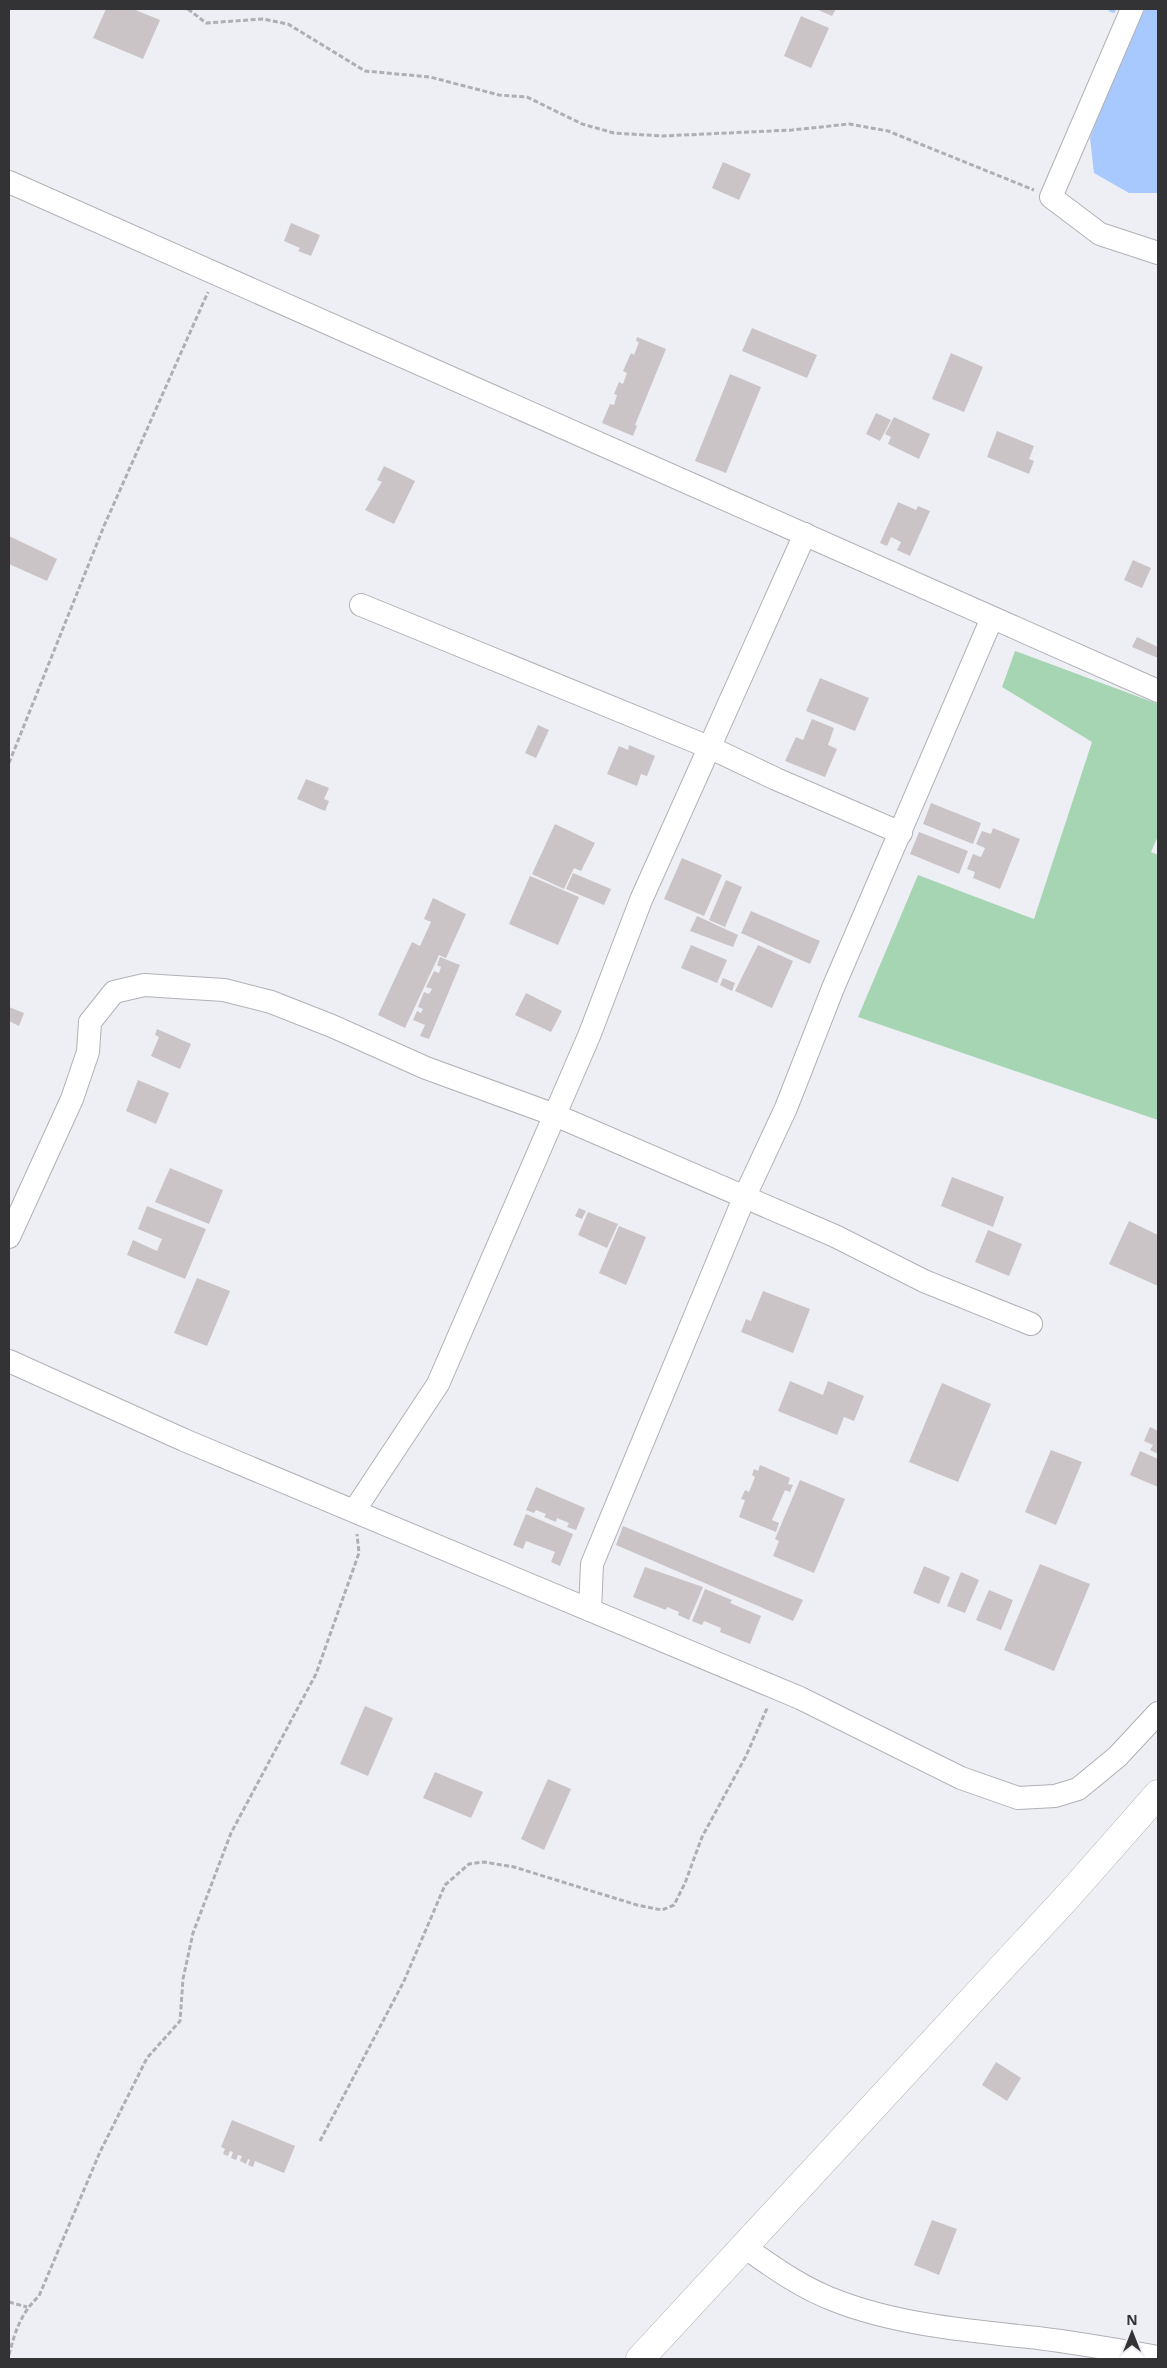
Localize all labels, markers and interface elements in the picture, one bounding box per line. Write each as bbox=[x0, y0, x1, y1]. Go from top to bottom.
north arrow bbox=[1107, 2308, 1157, 2358]
text: N bbox=[1126, 2310, 1138, 2329]

